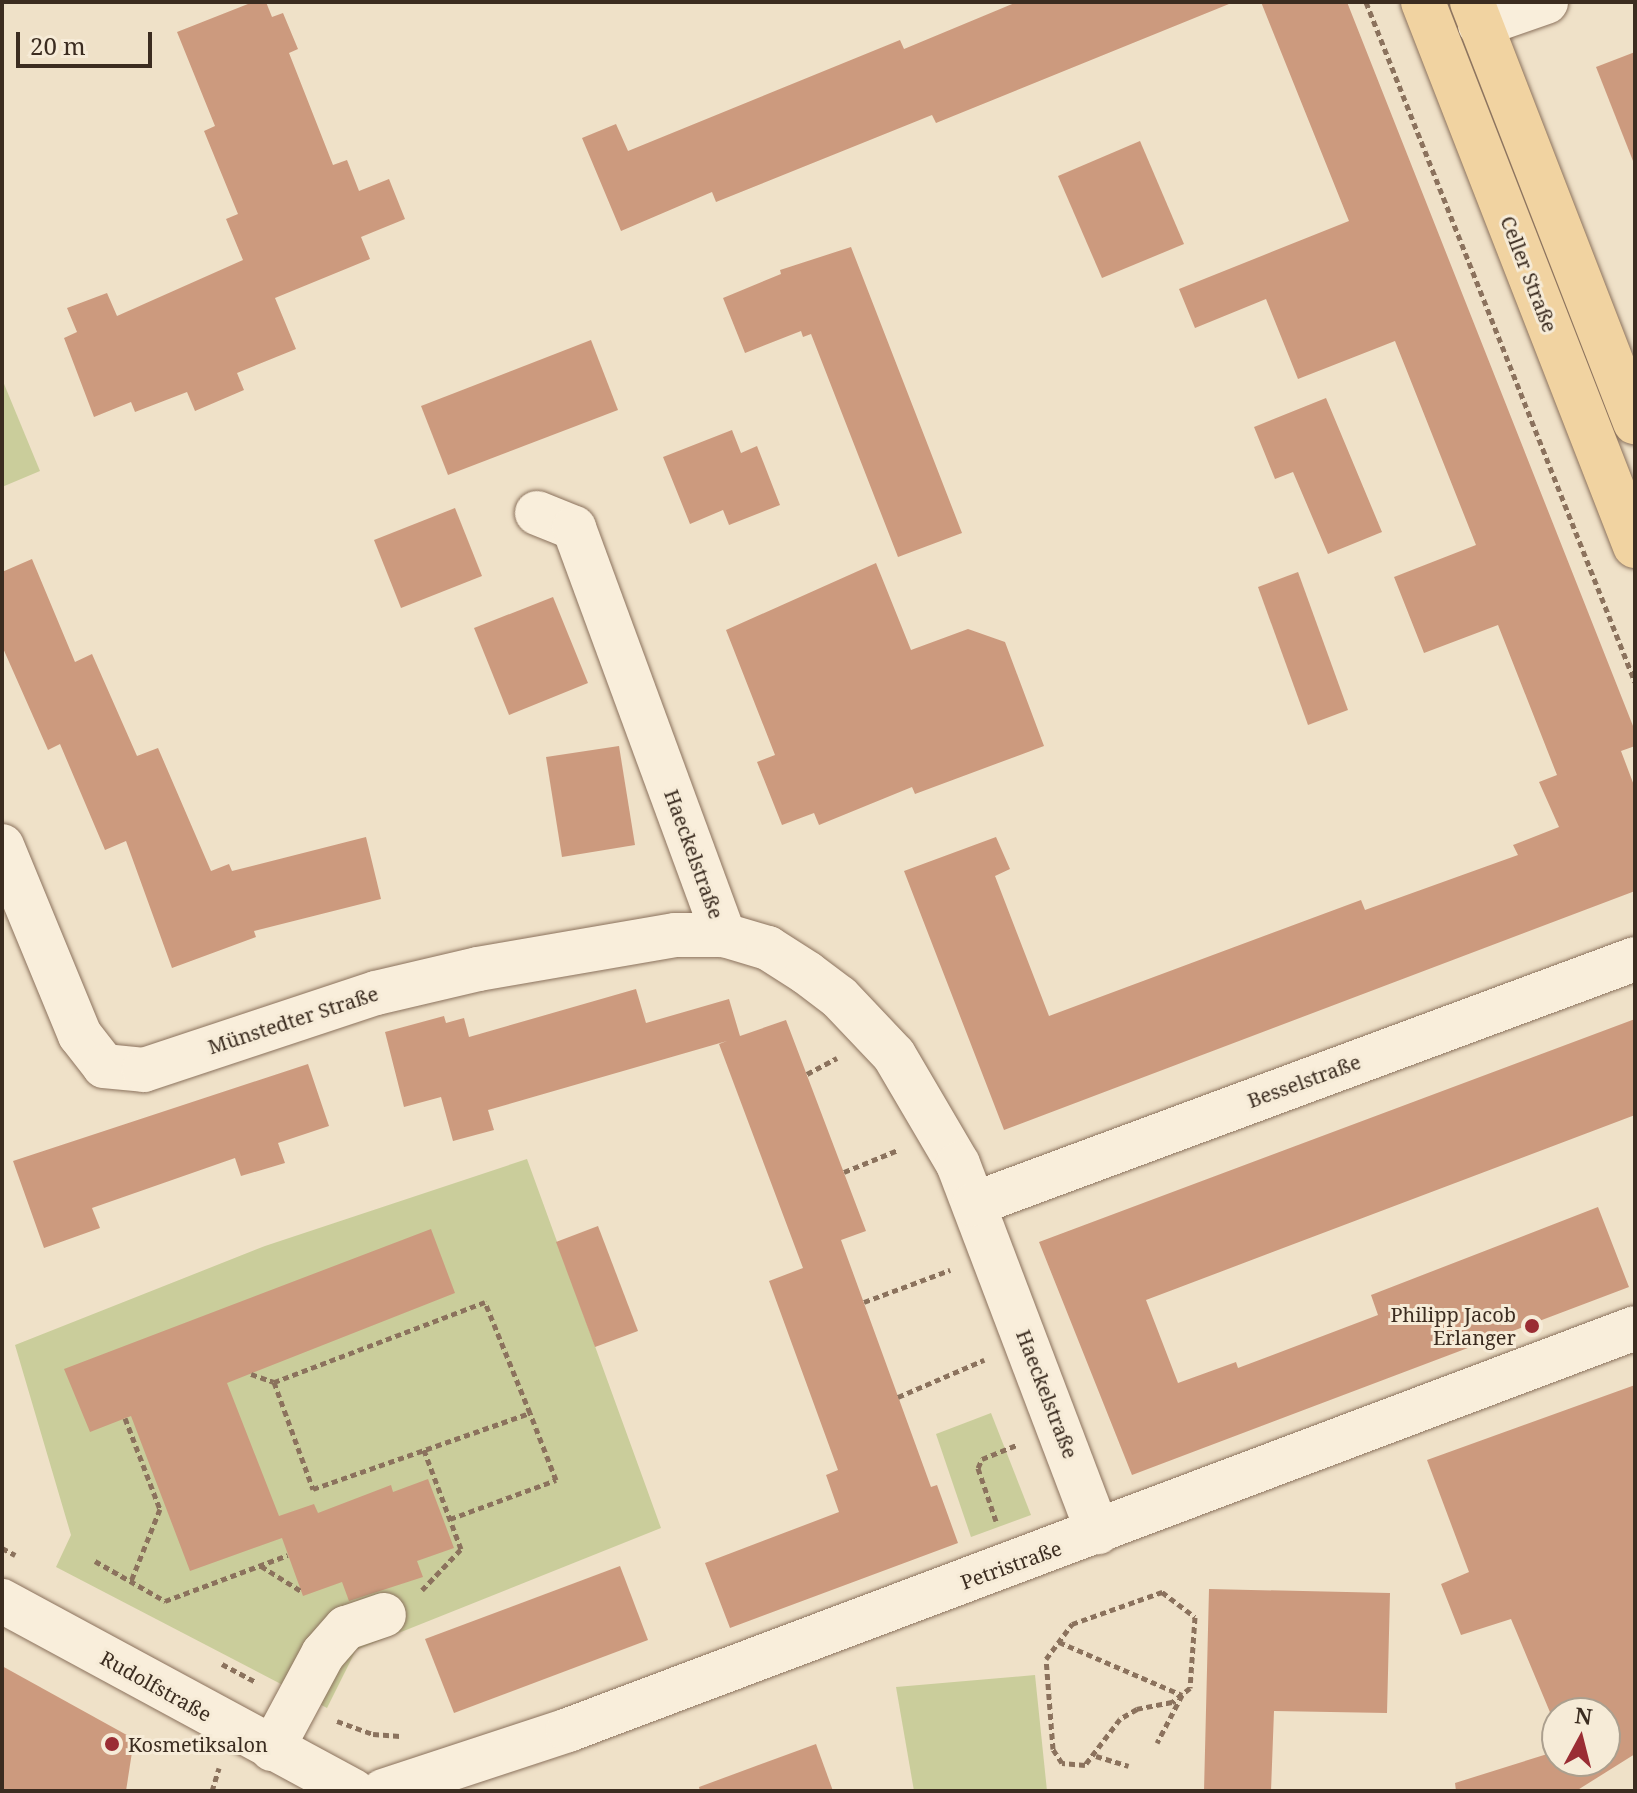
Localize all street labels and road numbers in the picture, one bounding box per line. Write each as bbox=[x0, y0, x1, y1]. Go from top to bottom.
street label: Celler Straße bbox=[1496, 212, 1562, 336]
street label: Haeckelstraße bbox=[659, 786, 729, 922]
street label: Münstedter Straße bbox=[205, 981, 381, 1059]
street label: Besselstraße bbox=[1244, 1049, 1364, 1113]
street label: Haeckelstraße bbox=[1011, 1326, 1083, 1462]
street label: Petristraße bbox=[957, 1536, 1065, 1594]
street label: Rudolfstraße bbox=[96, 1646, 216, 1726]

